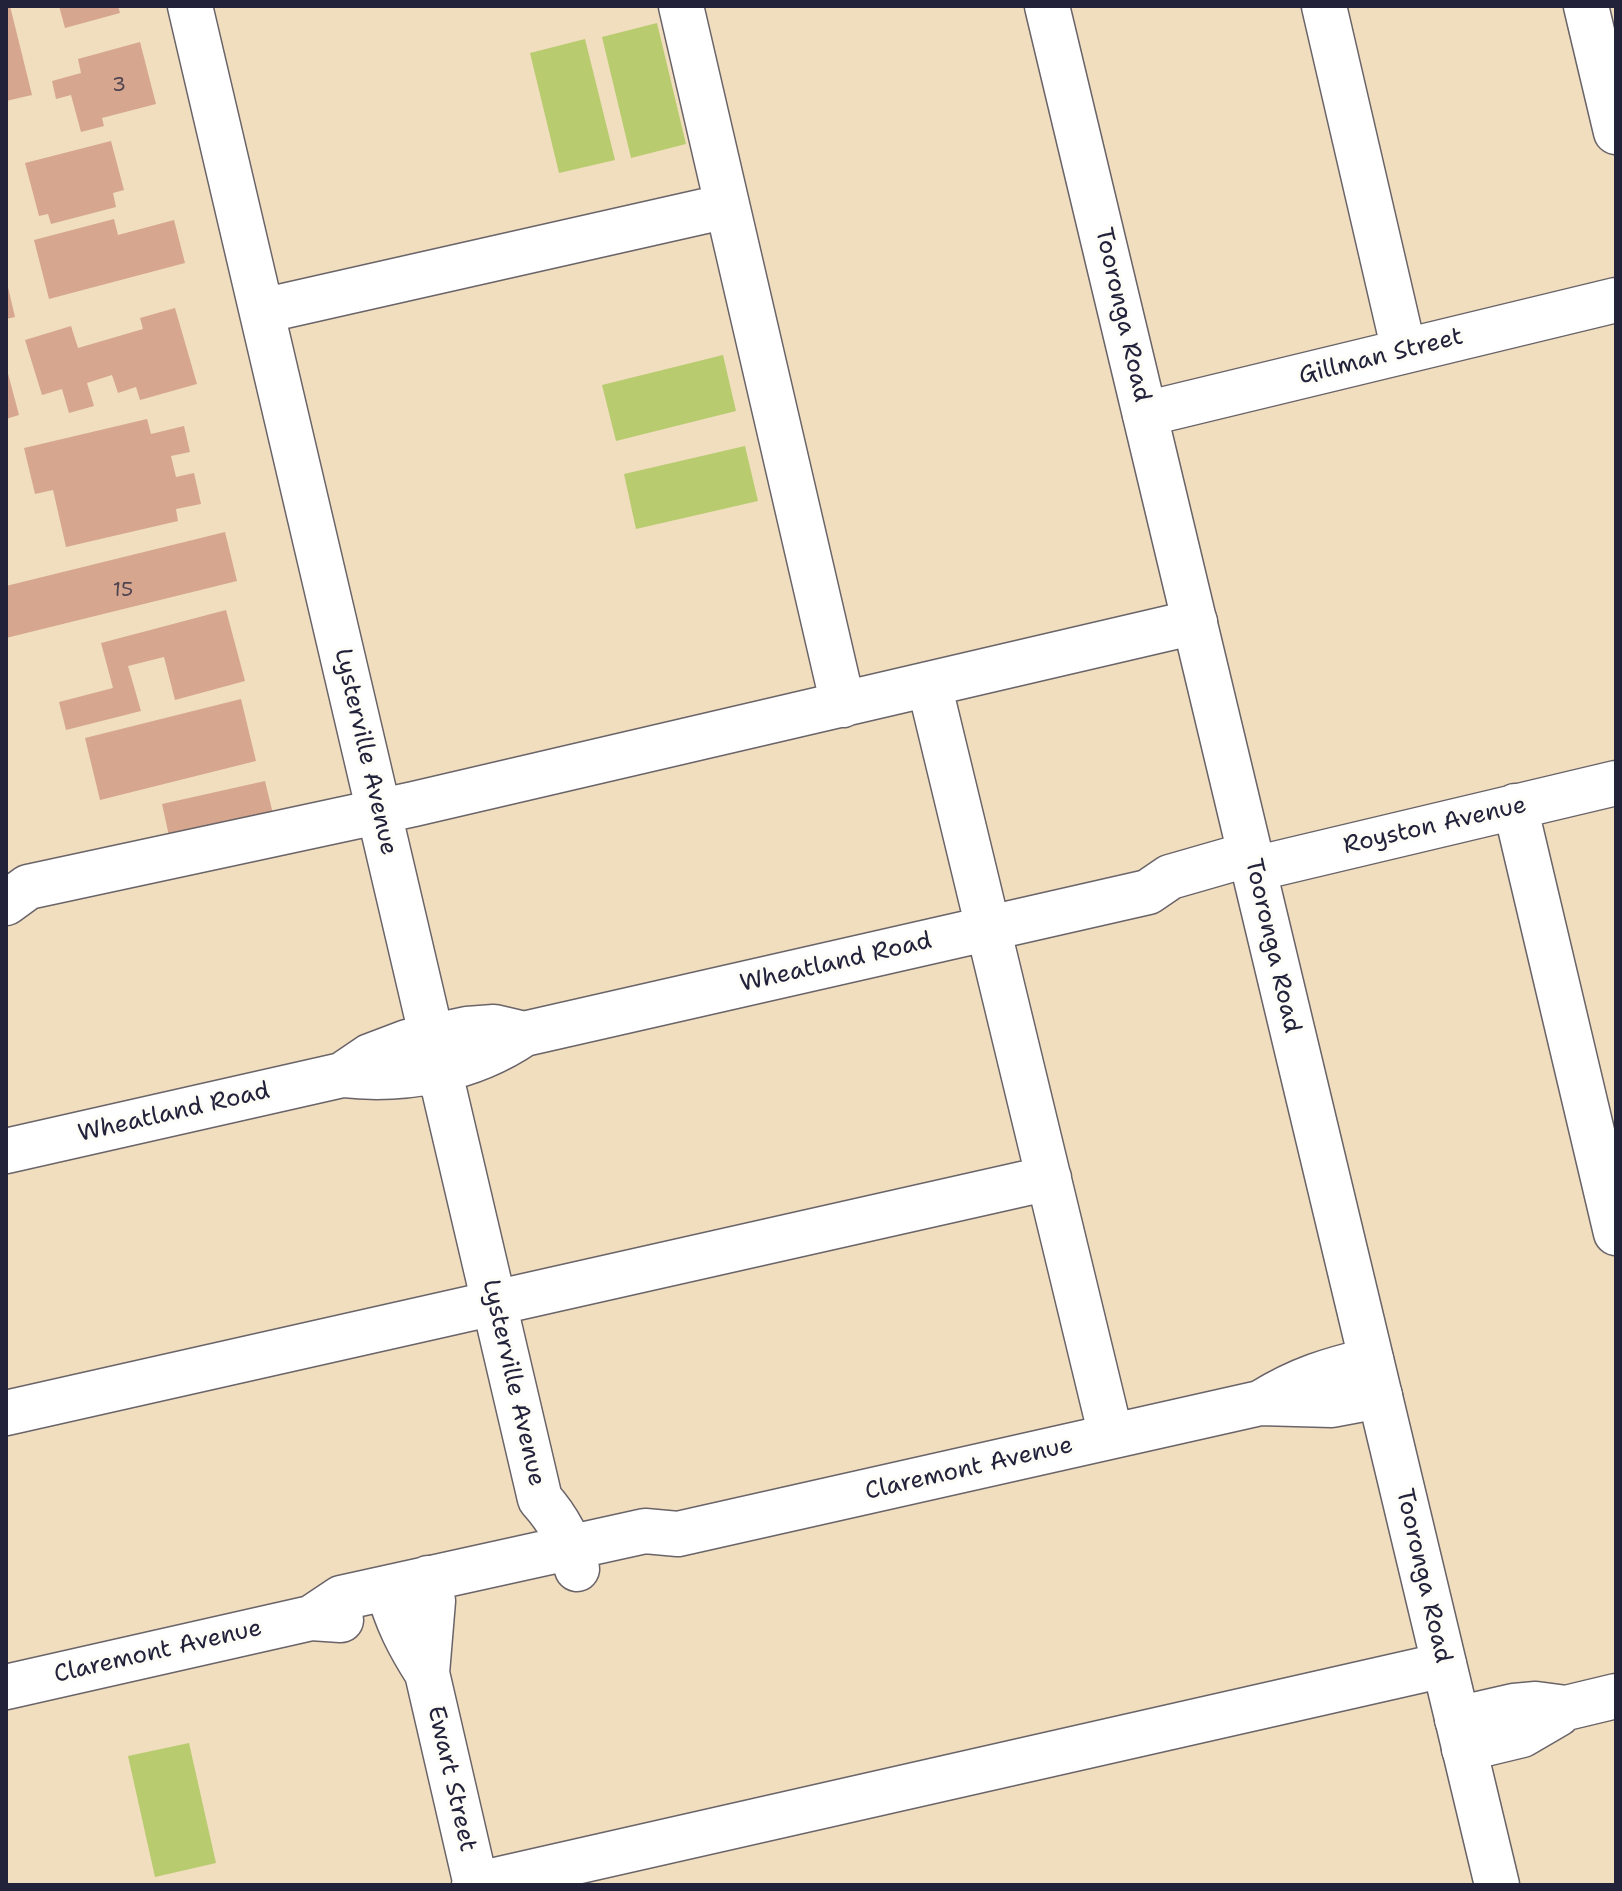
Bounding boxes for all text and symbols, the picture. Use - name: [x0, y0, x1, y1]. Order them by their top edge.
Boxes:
- house number: 3: [112, 74, 126, 98]
- street label: Tooronga Road: [1088, 225, 1156, 405]
- street label: Gillman Street: [1296, 323, 1466, 391]
- house number: 15: [113, 579, 133, 603]
- street label: Lysterville Avenue: [327, 646, 403, 858]
- street label: Royston Avenue: [1341, 791, 1529, 861]
- street label: Tooronga Road: [1238, 856, 1306, 1036]
- street label: Wheatland Road: [737, 927, 935, 999]
- street label: Wheatland Road: [75, 1077, 273, 1149]
- street label: Lysterville Avenue: [475, 1277, 551, 1489]
- street label: Claremont Avenue: [862, 1431, 1076, 1507]
- street label: Tooronga Road: [1389, 1486, 1457, 1666]
- street label: Claremont Avenue: [51, 1614, 265, 1690]
- street label: Ewart Street: [420, 1703, 482, 1855]

